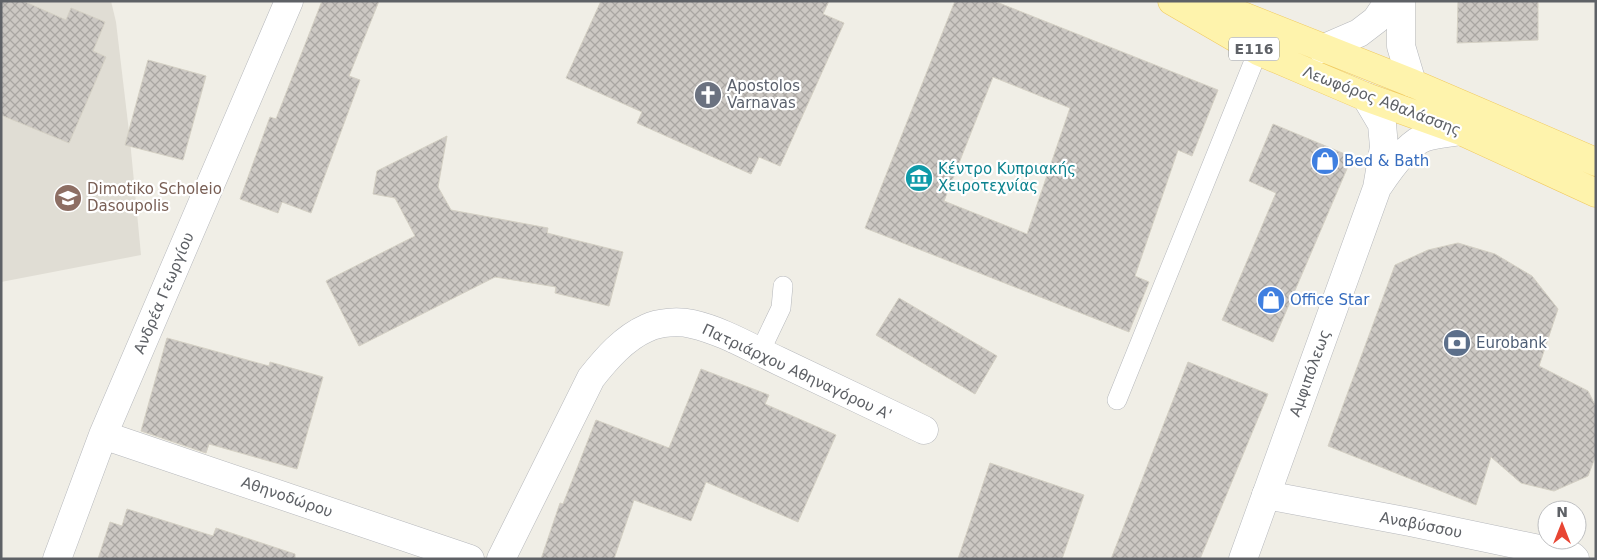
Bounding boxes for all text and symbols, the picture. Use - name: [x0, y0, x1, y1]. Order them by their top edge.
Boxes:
- road number: E116: [1229, 38, 1279, 61]
- street label: Λεωφόρος Αθαλάσσης: [1300, 63, 1464, 139]
- place label: Apostolos Varnavas: [727, 77, 800, 112]
- church icon: Apostolos Varnavas: [693, 80, 723, 110]
- shop icon: Bed & Bath: [1310, 146, 1340, 176]
- place label: Bed & Bath: [1344, 152, 1429, 170]
- place label: Κέντρο Κυπριακής Χειροτεχνίας: [938, 160, 1076, 195]
- museum icon: Κέντρο Κυπριακής Χειροτεχνίας: [904, 163, 934, 193]
- place label: Dimotiko Scholeio Dasoupolis: [87, 180, 222, 215]
- school or university icon: Dimotiko Scholeio Dasoupolis: [53, 183, 83, 213]
- street label: Ανδρέα Γεωργίου: [130, 229, 198, 357]
- shop icon: Office Star: [1256, 285, 1286, 315]
- place label: Office Star: [1290, 291, 1370, 309]
- street label: Πατριάρχου Αθηναγόρου Α': [699, 320, 895, 424]
- street label: Αμφιπόλεως: [1286, 327, 1334, 419]
- bank icon: Eurobank: [1442, 328, 1472, 358]
- place label: Eurobank: [1476, 334, 1547, 352]
- street label: Αθηνοδώρου: [239, 473, 335, 521]
- north arrow: [1537, 500, 1587, 550]
- text: N: [1556, 504, 1568, 520]
- street label: Αναβύσσου: [1378, 508, 1464, 542]

